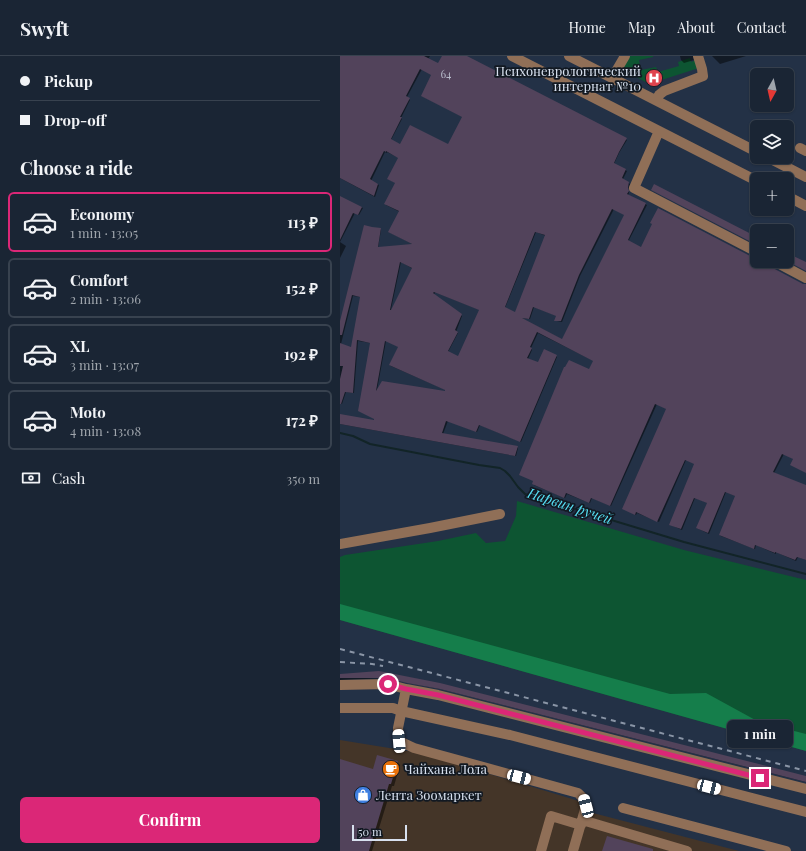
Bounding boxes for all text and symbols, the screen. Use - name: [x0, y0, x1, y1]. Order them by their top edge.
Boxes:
- text: Swyft: [20, 15, 69, 41]
- text: Home: [568, 18, 606, 37]
- text: Map: [628, 18, 655, 37]
- text: About: [677, 18, 715, 37]
- text: Contact: [737, 18, 786, 37]
- place label: Психоневрологический интернат №10: [495, 62, 641, 94]
- house number: 64: [440, 66, 452, 81]
- hospital icon: Психоневрологический интернат №10: [644, 68, 664, 88]
- north arrow: [750, 68, 794, 112]
- map controls: [750, 68, 794, 268]
- text: Pickup: [44, 71, 93, 91]
- text: Drop-off: [44, 110, 106, 130]
- button: layers: [750, 120, 794, 164]
- text: Choose a ride: [20, 156, 133, 180]
- button: +: [750, 172, 794, 216]
- icon: car: [22, 204, 58, 240]
- text: Economy: [70, 204, 134, 224]
- text: 113 ₽: [287, 212, 318, 232]
- text: 1 min · 13:05: [70, 224, 138, 241]
- button: −: [750, 224, 794, 268]
- icon: car: [22, 270, 58, 306]
- text: Comfort: [70, 270, 128, 290]
- text: 152 ₽: [286, 278, 318, 298]
- text: 2 min · 13:06: [70, 290, 141, 307]
- icon: car: [22, 336, 58, 372]
- text: XL: [70, 336, 90, 356]
- text: 192 ₽: [284, 344, 318, 364]
- text: 3 min · 13:07: [70, 356, 139, 373]
- icon: car: [22, 402, 58, 438]
- text: Moto: [70, 402, 106, 422]
- text: 172 ₽: [286, 410, 318, 430]
- text: 4 min · 13:08: [70, 422, 141, 439]
- icon: cash: [20, 467, 42, 489]
- text: Cash: [52, 468, 85, 488]
- text: 350 m: [286, 470, 320, 487]
- water label: Нарвин ручей: [524, 483, 616, 528]
- route start: [379, 675, 397, 693]
- callout: 1 min: [727, 720, 793, 748]
- text: 1 min: [744, 725, 776, 742]
- car: [392, 729, 406, 753]
- cafe icon: Чайхана Лола: [381, 759, 401, 779]
- place label: Чайхана Лола: [404, 760, 487, 777]
- car: [506, 768, 532, 786]
- route end: [751, 769, 769, 787]
- car: [696, 778, 722, 796]
- shop icon: Лента Зоомаркет: [353, 785, 373, 805]
- place label: Лента Зоомаркет: [375, 786, 482, 803]
- car: [577, 793, 595, 819]
- button: Confirm: [20, 797, 320, 843]
- scale bar: [352, 823, 407, 842]
- text: 50 m: [358, 824, 382, 839]

